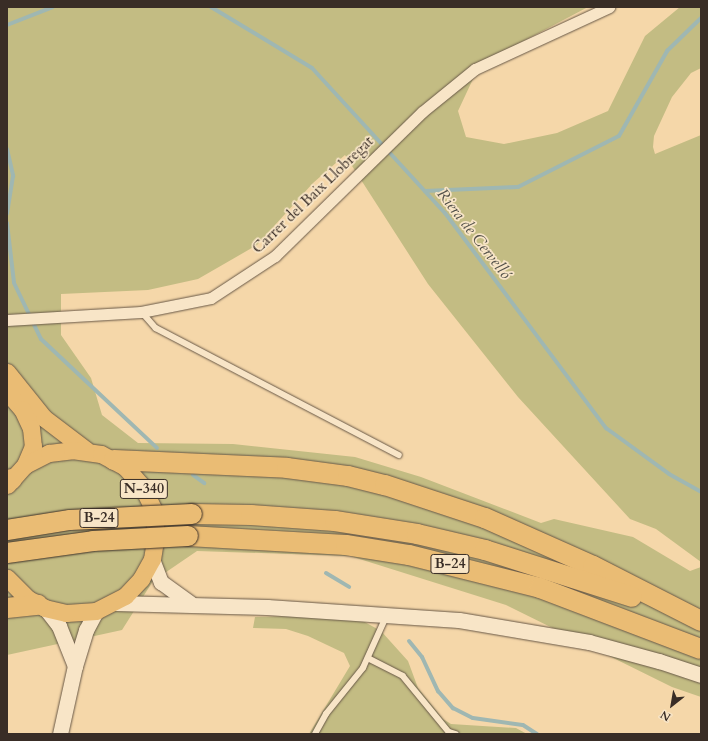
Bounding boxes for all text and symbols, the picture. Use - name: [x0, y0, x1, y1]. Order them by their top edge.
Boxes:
- street label: Carrer del Baix Llobregat: [249, 133, 377, 257]
- water label: Riera de Cervelló: [433, 185, 515, 283]
- road number: N-340: [119, 477, 169, 501]
- road number: B-24: [79, 506, 119, 530]
- road number: B-24: [430, 552, 470, 576]
- north arrow: [652, 685, 692, 725]
- text: N: [658, 707, 674, 725]

